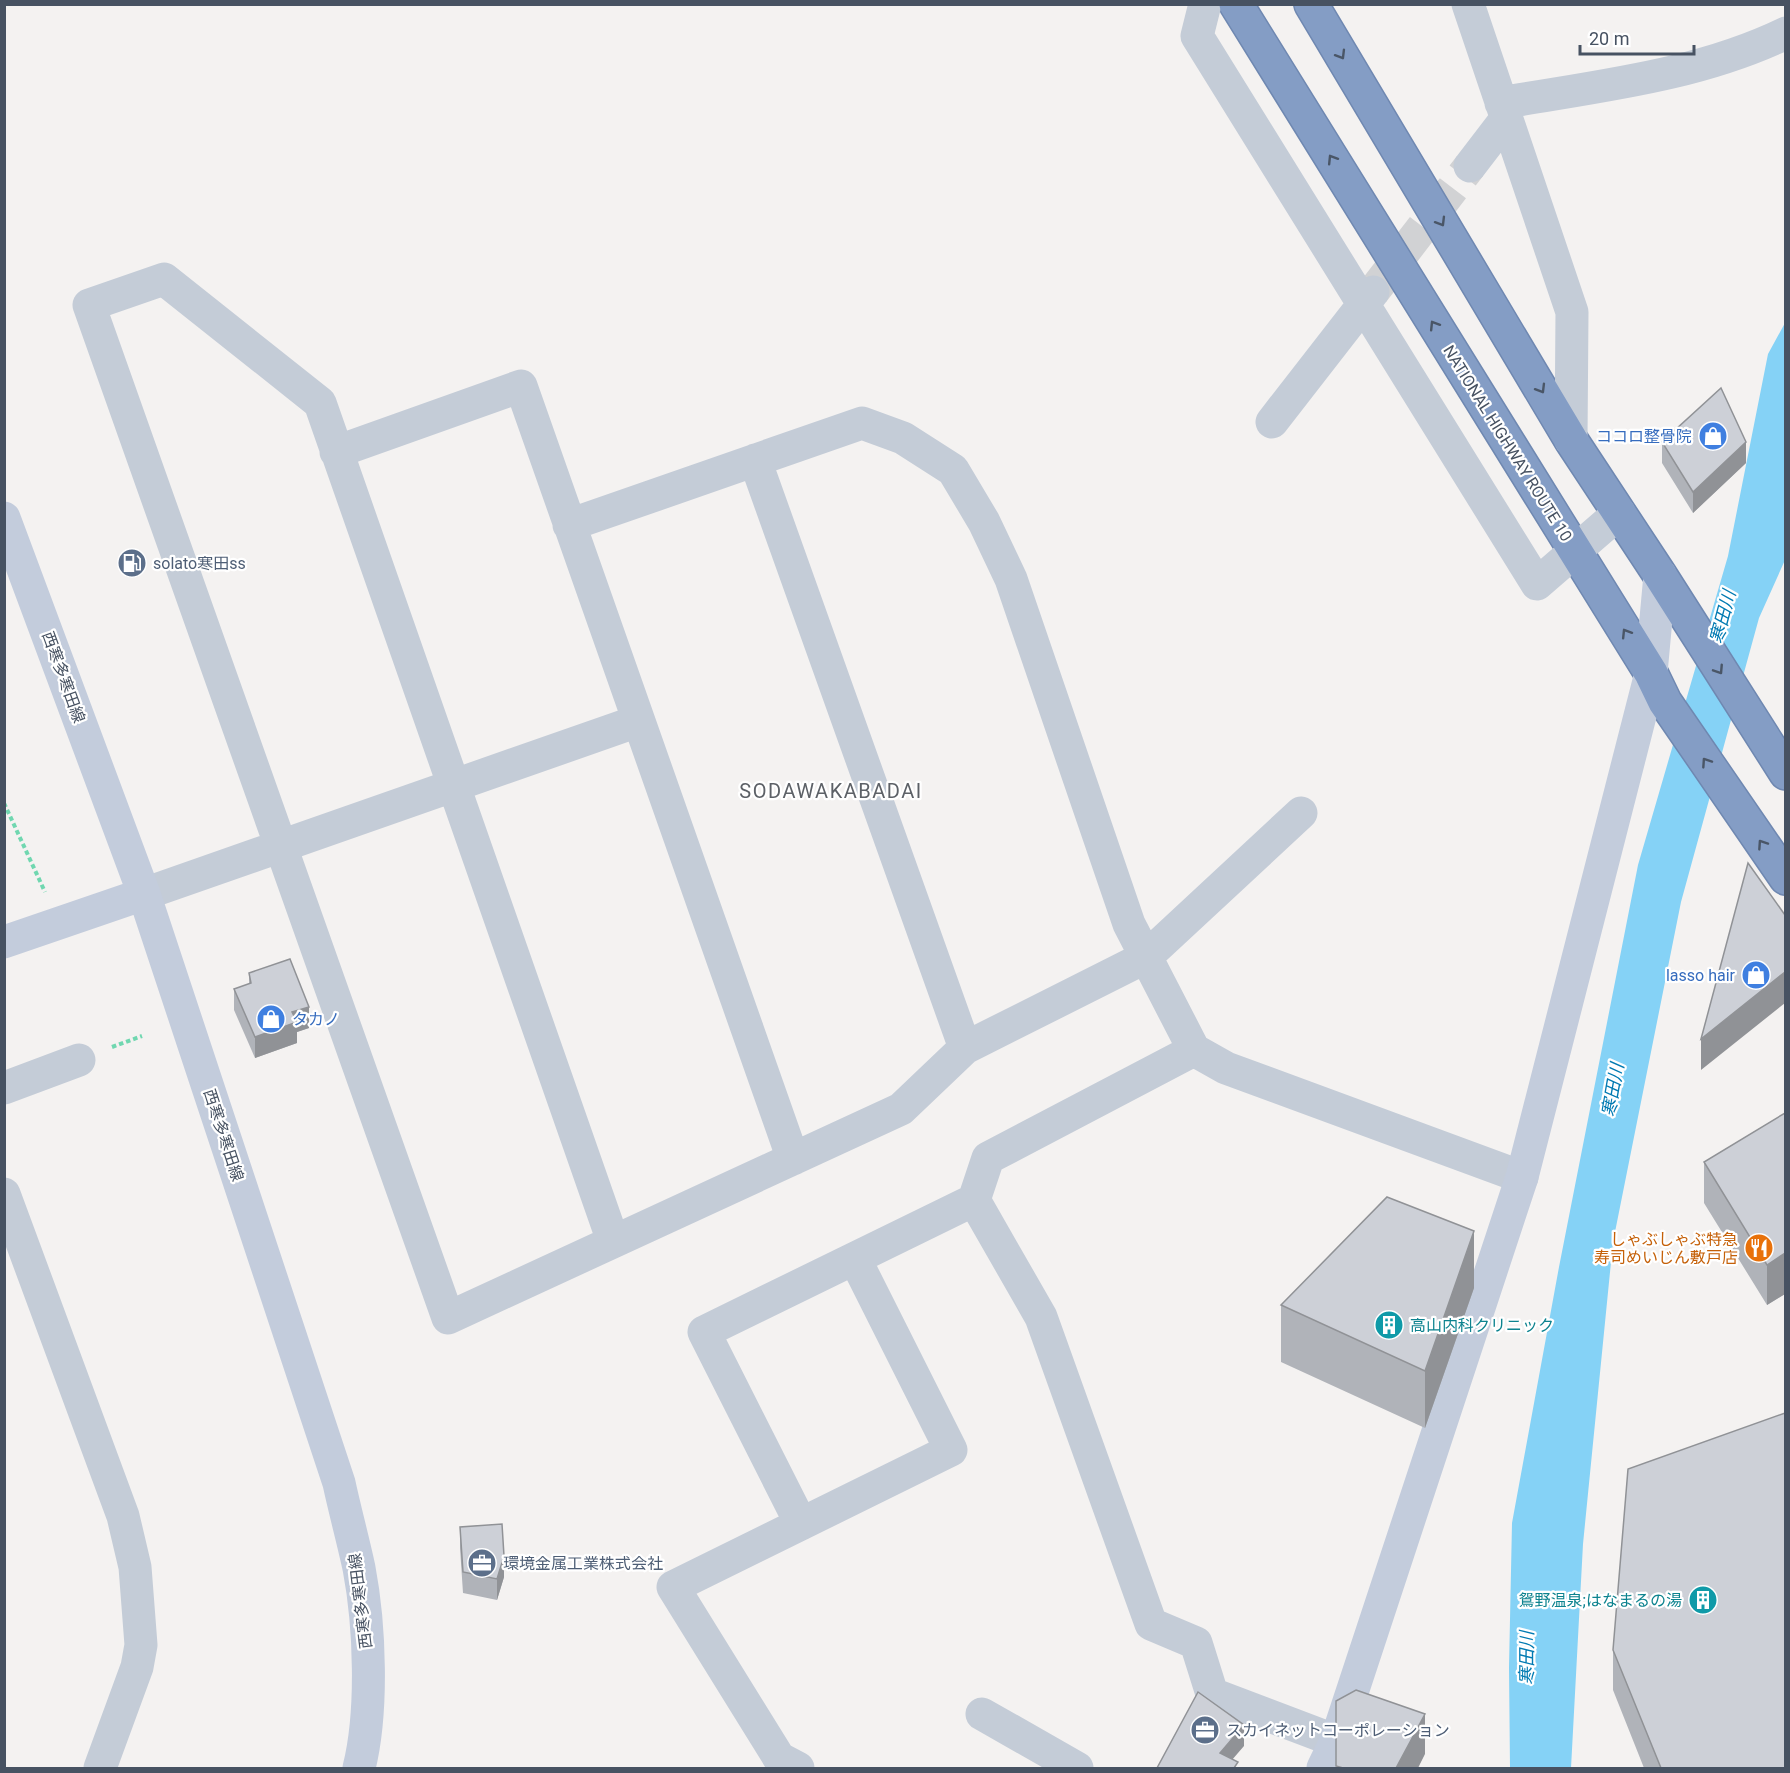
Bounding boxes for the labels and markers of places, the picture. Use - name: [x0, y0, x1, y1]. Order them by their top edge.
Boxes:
- shop icon: ココロ整骨院: [1697, 420, 1729, 452]
- place label: ココロ整骨院: [1596, 427, 1692, 446]
- fuel station icon: solato寒田ss: [116, 547, 148, 579]
- place label: solato寒田ss: [153, 554, 246, 573]
- shop icon: lasso hair: [1740, 959, 1772, 991]
- place label: lasso hair: [1666, 966, 1736, 985]
- shop icon: タカノ: [255, 1003, 287, 1035]
- place label: タカノ: [292, 1010, 340, 1029]
- place label: しゃぶしゃぶ特急 寿司めいじん敷戸店: [1594, 1230, 1738, 1267]
- restaurant icon: しゃぶしゃぶ特急 寿司めいじん敷戸店: [1743, 1232, 1775, 1264]
- building icon: 高山内科クリニック: [1373, 1309, 1405, 1341]
- place label: 高山内科クリニック: [1410, 1316, 1554, 1335]
- office icon: 環境金属工業株式会社: [466, 1547, 498, 1579]
- place label: 環境金属工業株式会社: [503, 1554, 663, 1573]
- building icon: 鴛野温泉;はなまるの湯: [1687, 1584, 1719, 1616]
- place label: 鴛野温泉;はなまるの湯: [1519, 1591, 1682, 1610]
- office icon: スカイネットコーポレーション: [1189, 1714, 1221, 1746]
- place label: スカイネットコーポレーション: [1226, 1721, 1450, 1740]

